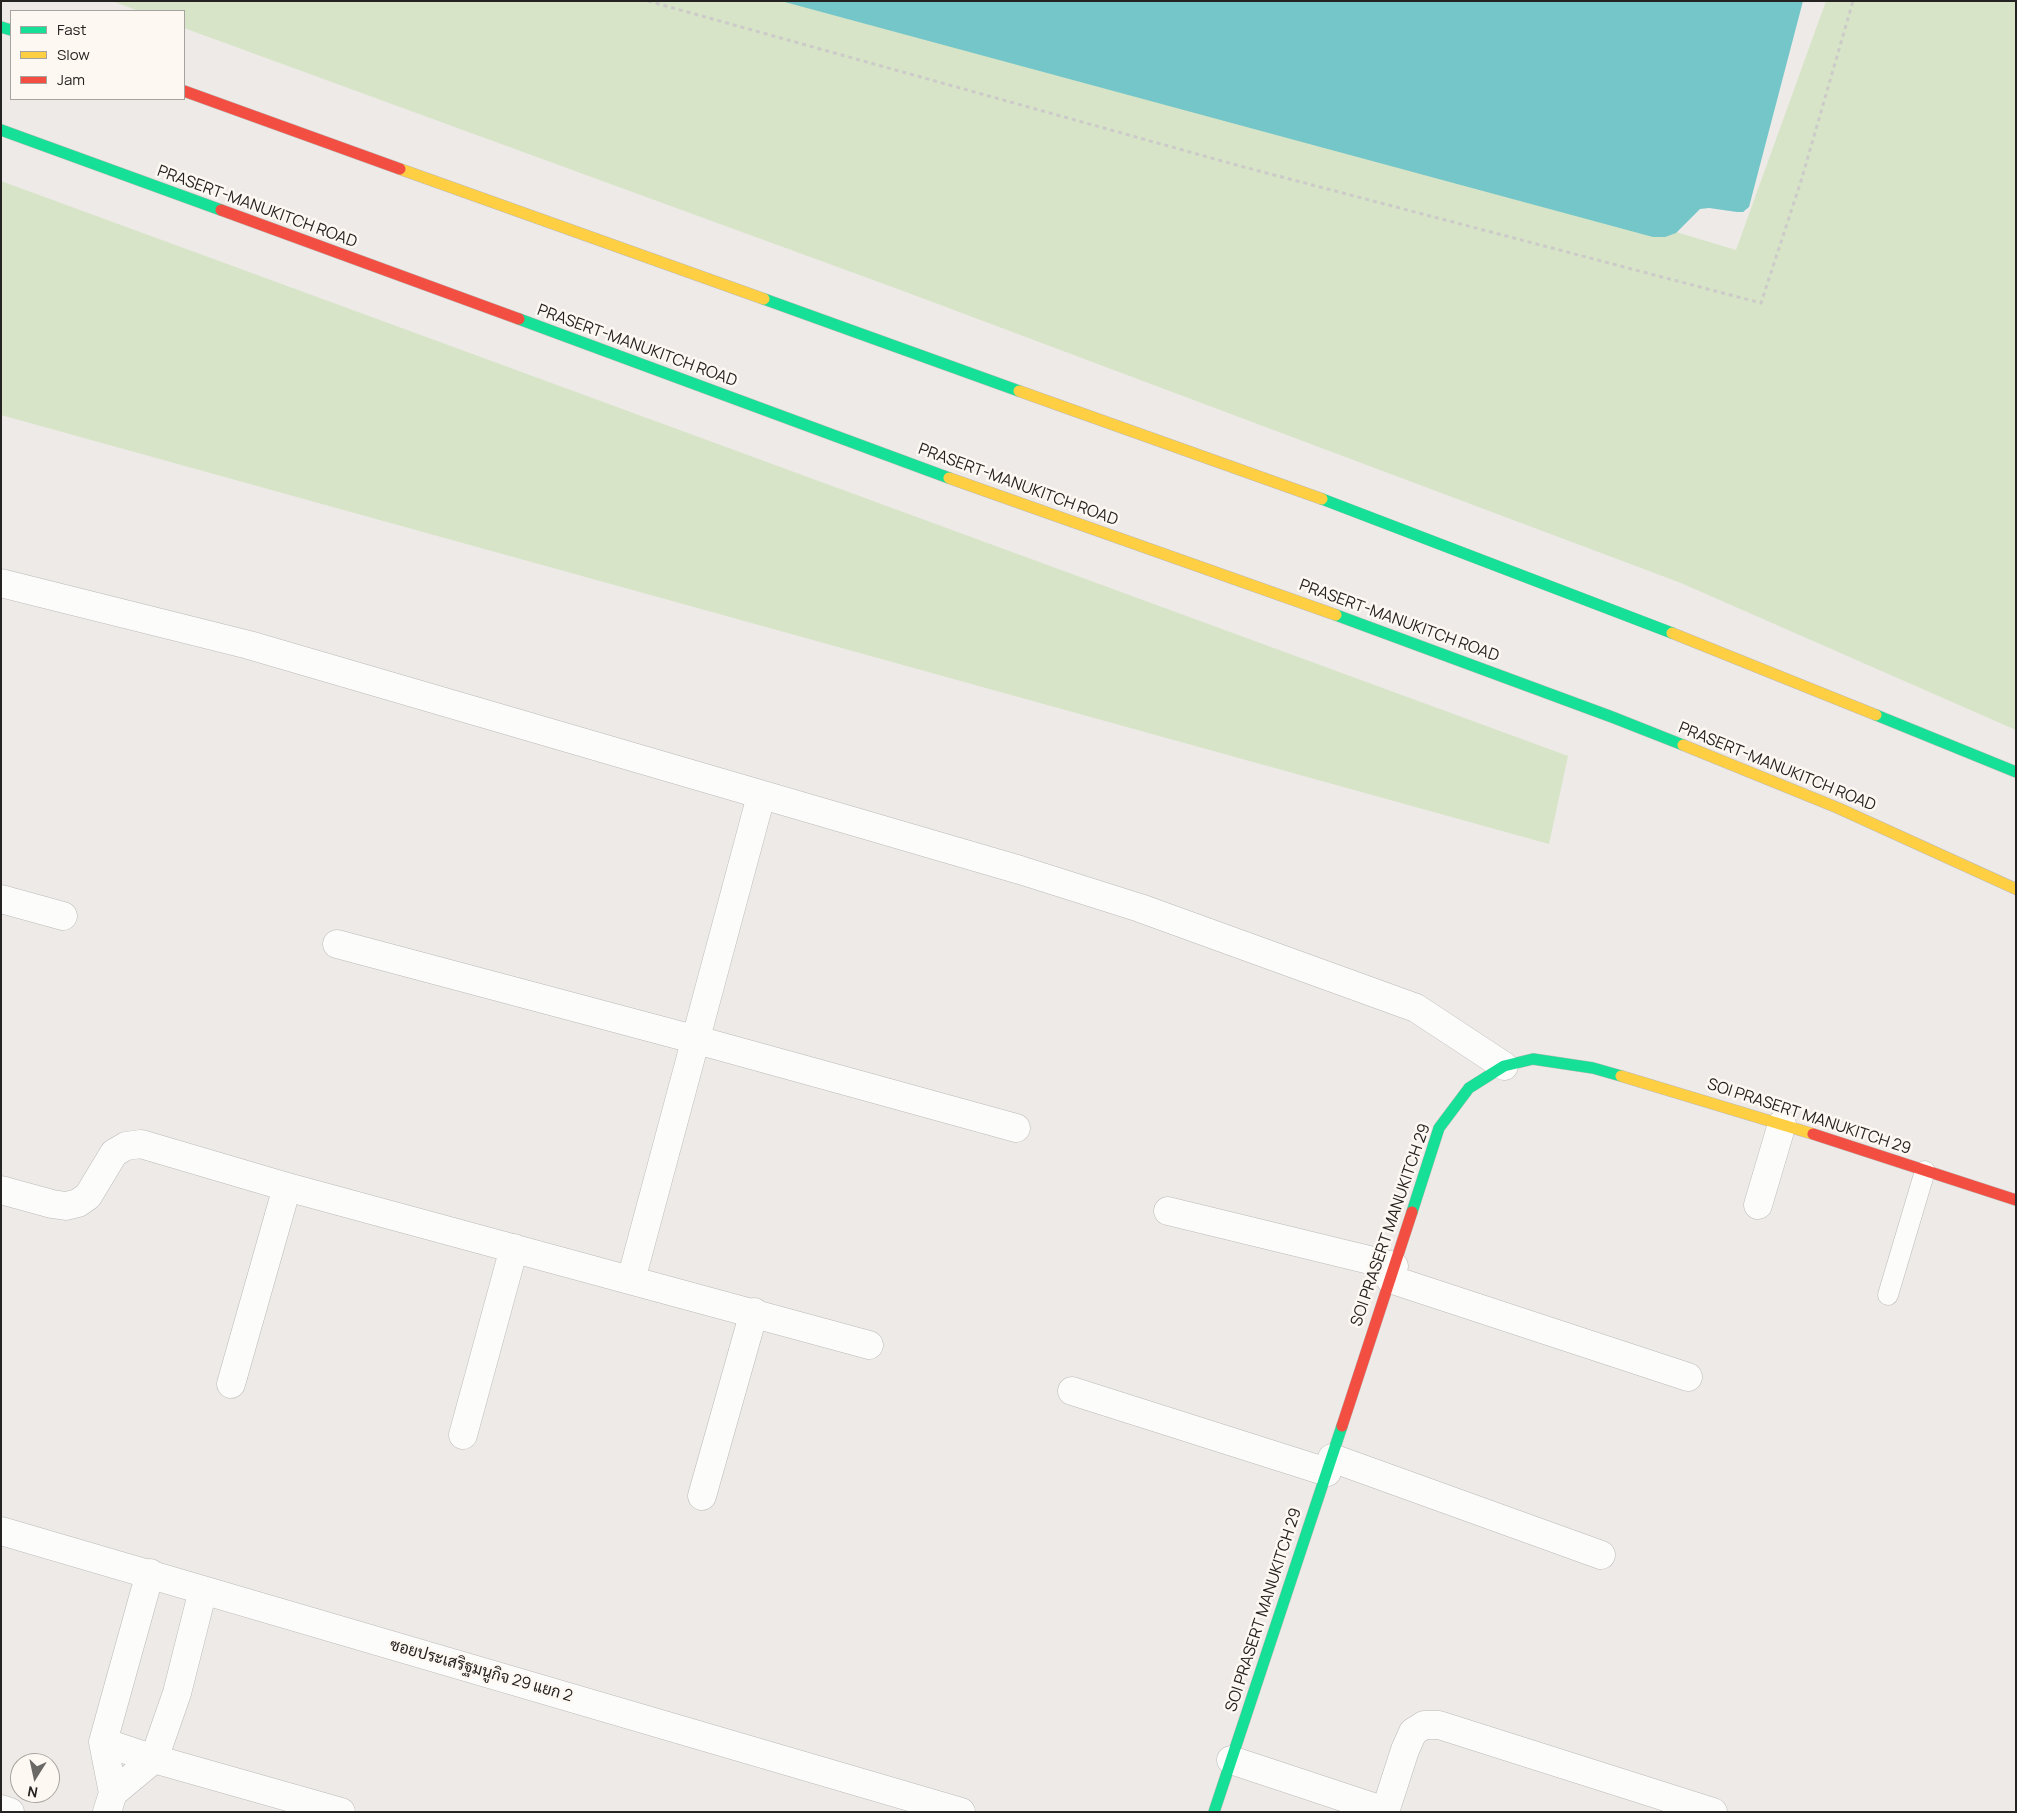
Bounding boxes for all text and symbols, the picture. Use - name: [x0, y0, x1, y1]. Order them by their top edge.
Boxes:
- legend: [10, 10, 185, 100]
- text: Fast: [57, 19, 86, 40]
- text: Slow: [57, 44, 90, 65]
- text: Jam: [57, 69, 85, 90]
- street label: PRASERT-MANUKITCH ROAD: [154, 162, 360, 252]
- street label: PRASERT-MANUKITCH ROAD: [534, 301, 740, 391]
- street label: PRASERT-MANUKITCH ROAD: [915, 440, 1121, 530]
- street label: PRASERT-MANUKITCH ROAD: [1296, 576, 1502, 666]
- street label: PRASERT-MANUKITCH ROAD: [1675, 719, 1879, 815]
- street label: SOI PRASERT MANUKITCH 29: [1705, 1075, 1913, 1159]
- street label: SOI PRASERT MANUKITCH 29: [1347, 1121, 1435, 1329]
- street label: SOI PRASERT MANUKITCH 29: [1222, 1506, 1306, 1714]
- street label: ซอยประเสริฐมนูกิจ 29 แยก 2: [387, 1636, 575, 1706]
- north arrow: [10, 1753, 60, 1803]
- text: N: [26, 1782, 39, 1803]

